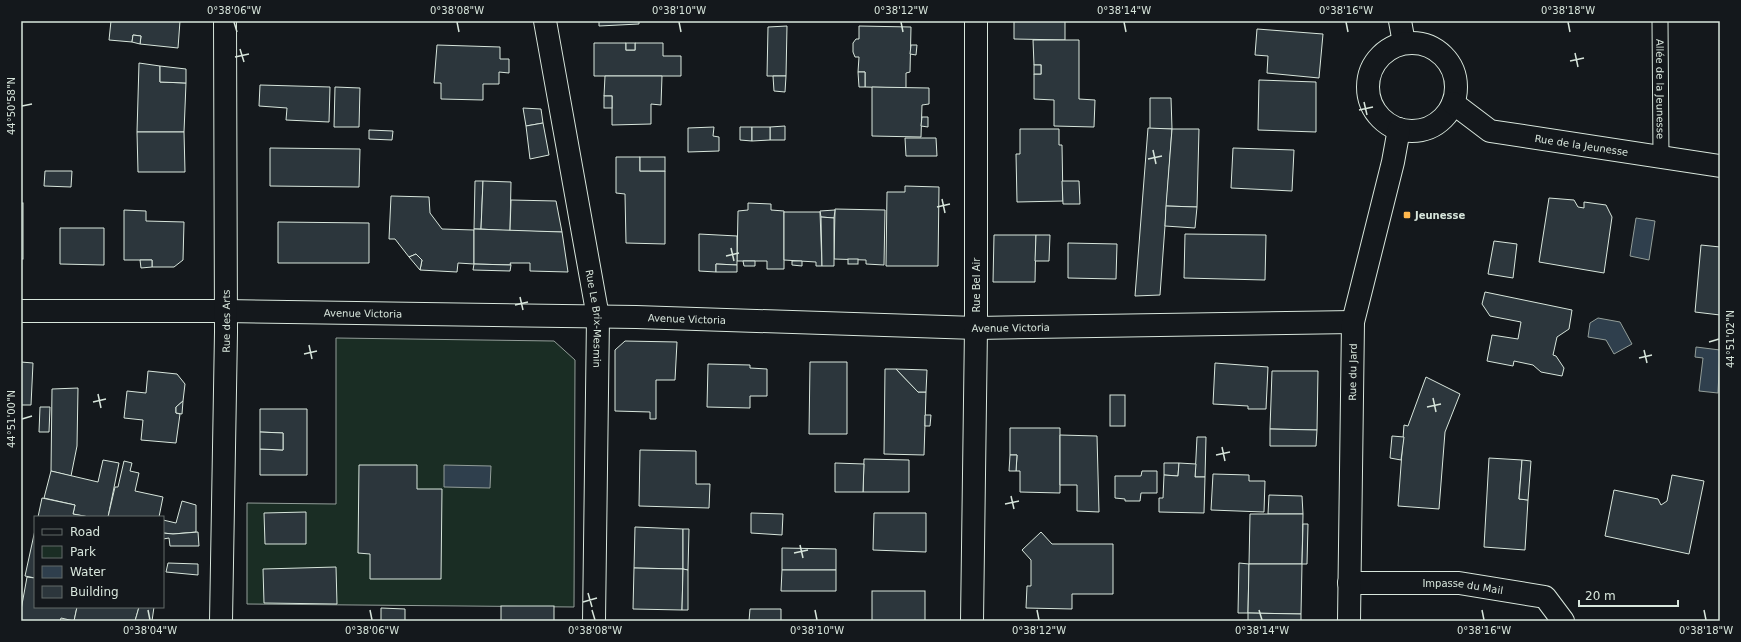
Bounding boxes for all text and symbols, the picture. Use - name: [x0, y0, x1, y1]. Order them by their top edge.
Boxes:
- text: 0°38'06"W: [207, 5, 261, 16]
- text: 0°38'08"W: [430, 5, 484, 16]
- text: 0°38'10"W: [652, 5, 706, 16]
- text: 0°38'12"W: [874, 5, 928, 16]
- text: 0°38'14"W: [1097, 5, 1151, 16]
- text: 0°38'16"W: [1319, 5, 1373, 16]
- text: 0°38'18"W: [1541, 5, 1595, 16]
- street label: Allée de la Jeunesse: [1655, 39, 1666, 139]
- text: 44°50'58"N: [6, 77, 17, 135]
- street label: Rue de la Jeunesse: [1534, 132, 1629, 157]
- marker: Jeunesse: [1402, 210, 1412, 220]
- place label: Jeunesse: [1414, 210, 1465, 221]
- street label: Rue Bel Air: [971, 257, 982, 312]
- street label: Rue Le Brix-Mesmin: [584, 269, 604, 368]
- street label: Rue des Arts: [220, 289, 232, 353]
- street label: Avenue Victoria: [324, 307, 402, 319]
- text: 44°51'02"N: [1725, 310, 1736, 368]
- street label: Avenue Victoria: [648, 312, 726, 325]
- street label: Avenue Victoria: [971, 321, 1050, 334]
- street label: Rue du Jard: [1346, 343, 1358, 401]
- text: 44°51'00"N: [6, 390, 17, 448]
- legend: [34, 516, 164, 608]
- text: Road: [70, 525, 100, 539]
- text: Park: [70, 545, 96, 559]
- text: Water: [70, 565, 106, 579]
- street label: Impasse du Mail: [1422, 577, 1504, 596]
- scale bar: [1579, 582, 1678, 608]
- text: Building: [70, 585, 119, 599]
- text: 20 m: [1585, 589, 1616, 603]
- text: 0°38'04"W: [123, 625, 177, 636]
- text: 0°38'06"W: [345, 625, 399, 636]
- text: 0°38'08"W: [568, 625, 622, 636]
- text: 0°38'10"W: [790, 625, 844, 636]
- text: 0°38'12"W: [1012, 625, 1066, 636]
- text: 0°38'14"W: [1235, 625, 1289, 636]
- text: 0°38'16"W: [1457, 625, 1511, 636]
- text: 0°38'18"W: [1679, 625, 1733, 636]

